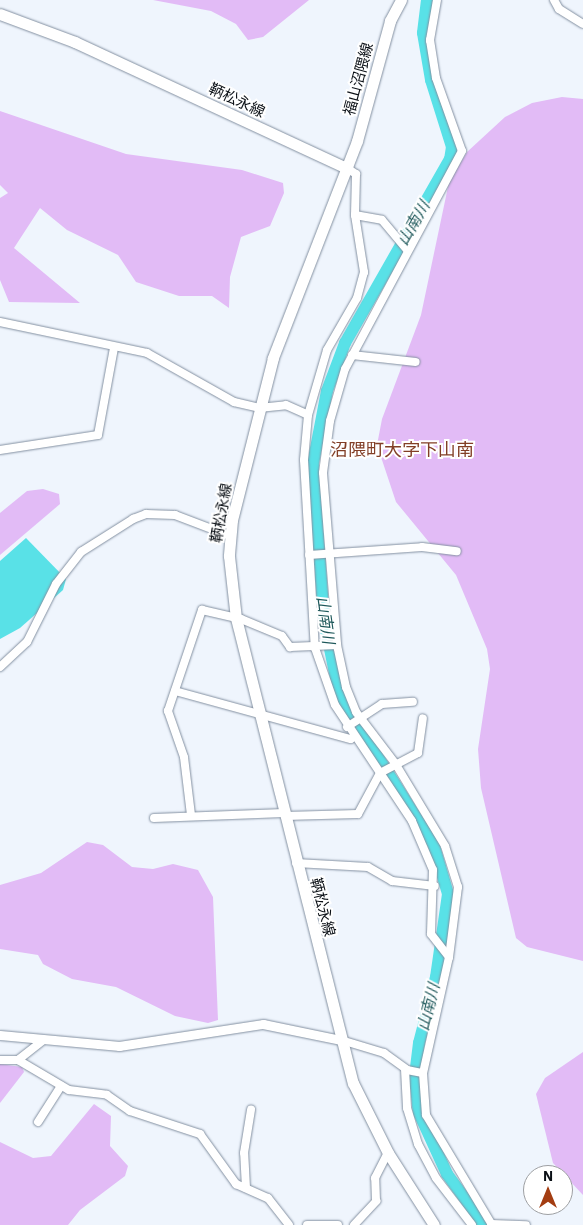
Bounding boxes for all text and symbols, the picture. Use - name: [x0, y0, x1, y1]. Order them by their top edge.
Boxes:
- street label: 福山沼隈線: [340, 40, 376, 118]
- street label: 鞆松永線: [206, 79, 268, 121]
- water label: 山南川: [393, 197, 433, 249]
- district label: 沼隈町大字下山南: [330, 439, 474, 461]
- street label: 鞆松永線: [207, 482, 235, 544]
- water label: 山南川: [313, 595, 339, 645]
- street label: 鞆松永線: [307, 876, 339, 938]
- water label: 山南川: [413, 981, 443, 1033]
- north arrow: [523, 1165, 573, 1215]
- text: N: [543, 1167, 553, 1185]

